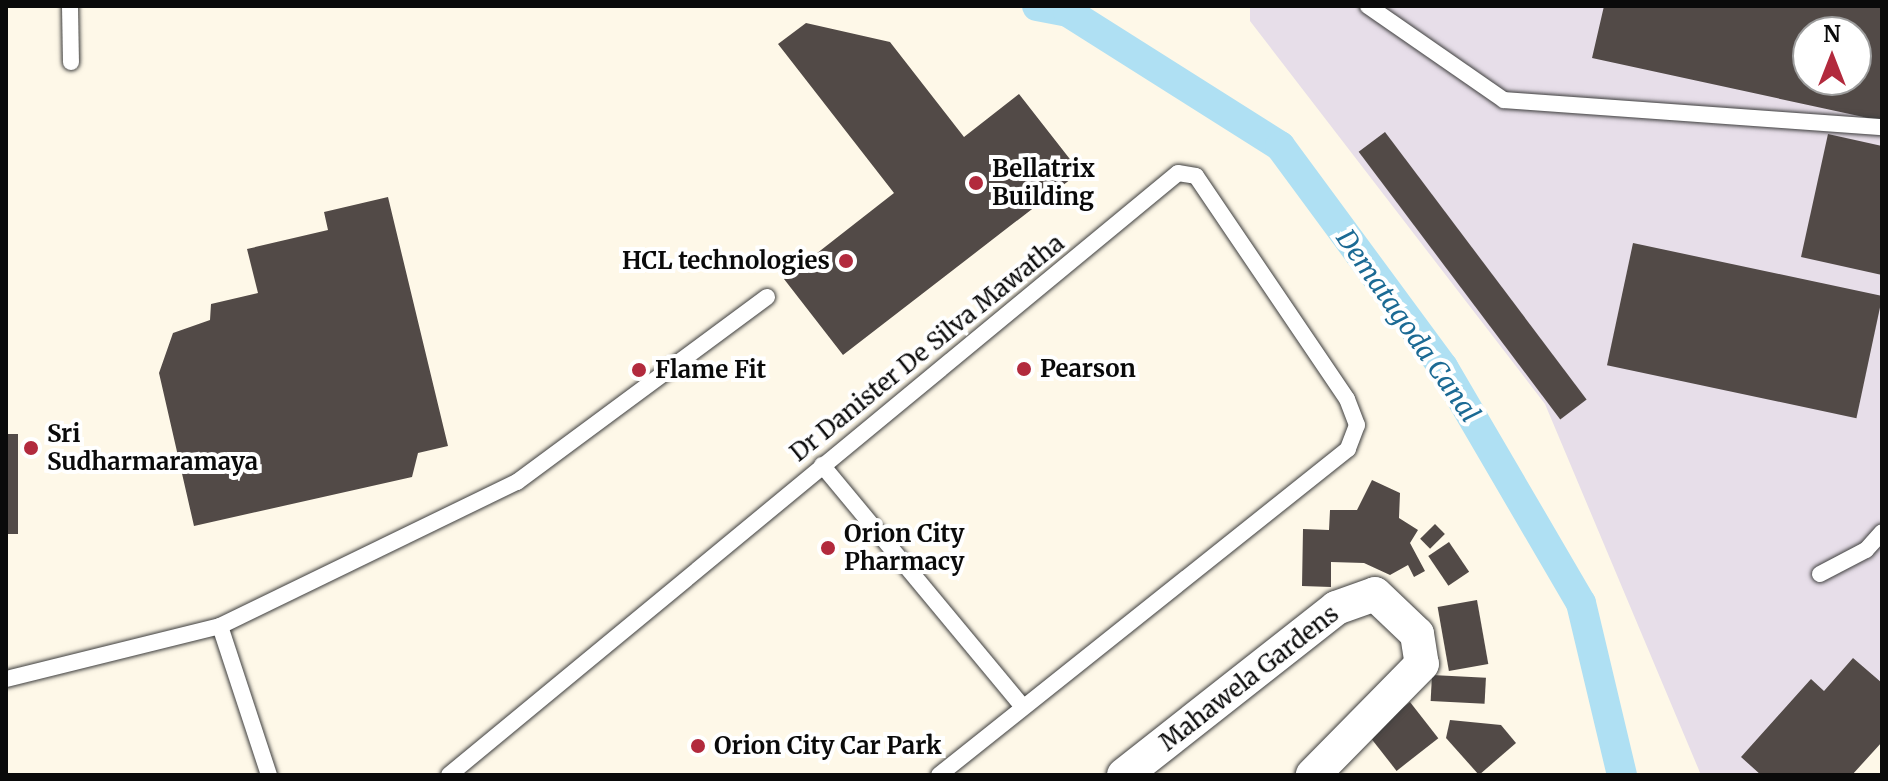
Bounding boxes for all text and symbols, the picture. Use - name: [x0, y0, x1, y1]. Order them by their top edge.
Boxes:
- north arrow: [1792, 16, 1872, 96]
- text: N: [1823, 20, 1841, 48]
- place label: Bellatrix Building: [992, 155, 1095, 211]
- marker: Bellatrix Building: [967, 174, 985, 192]
- water label: Dematagoda Canal: [1330, 224, 1486, 428]
- street label: Dr Danister De Silva Mawatha: [784, 229, 1070, 467]
- place label: HCL technologies: [622, 247, 830, 275]
- marker: HCL technologies: [837, 252, 855, 270]
- place label: Pearson: [1040, 355, 1136, 383]
- place label: Flame Fit: [655, 356, 766, 384]
- marker: Pearson: [1015, 360, 1033, 378]
- marker: Flame Fit: [630, 361, 648, 379]
- place label: Sri Sudharmaramaya: [47, 420, 258, 476]
- marker: Sri Sudharmaramaya: [22, 439, 40, 457]
- place label: Orion City Pharmacy: [844, 520, 965, 576]
- marker: Orion City Pharmacy: [819, 539, 837, 557]
- street label: Mahawela Gardens: [1154, 599, 1344, 757]
- place label: Orion City Car Park: [714, 732, 941, 760]
- marker: Orion City Car Park: [689, 737, 707, 755]

